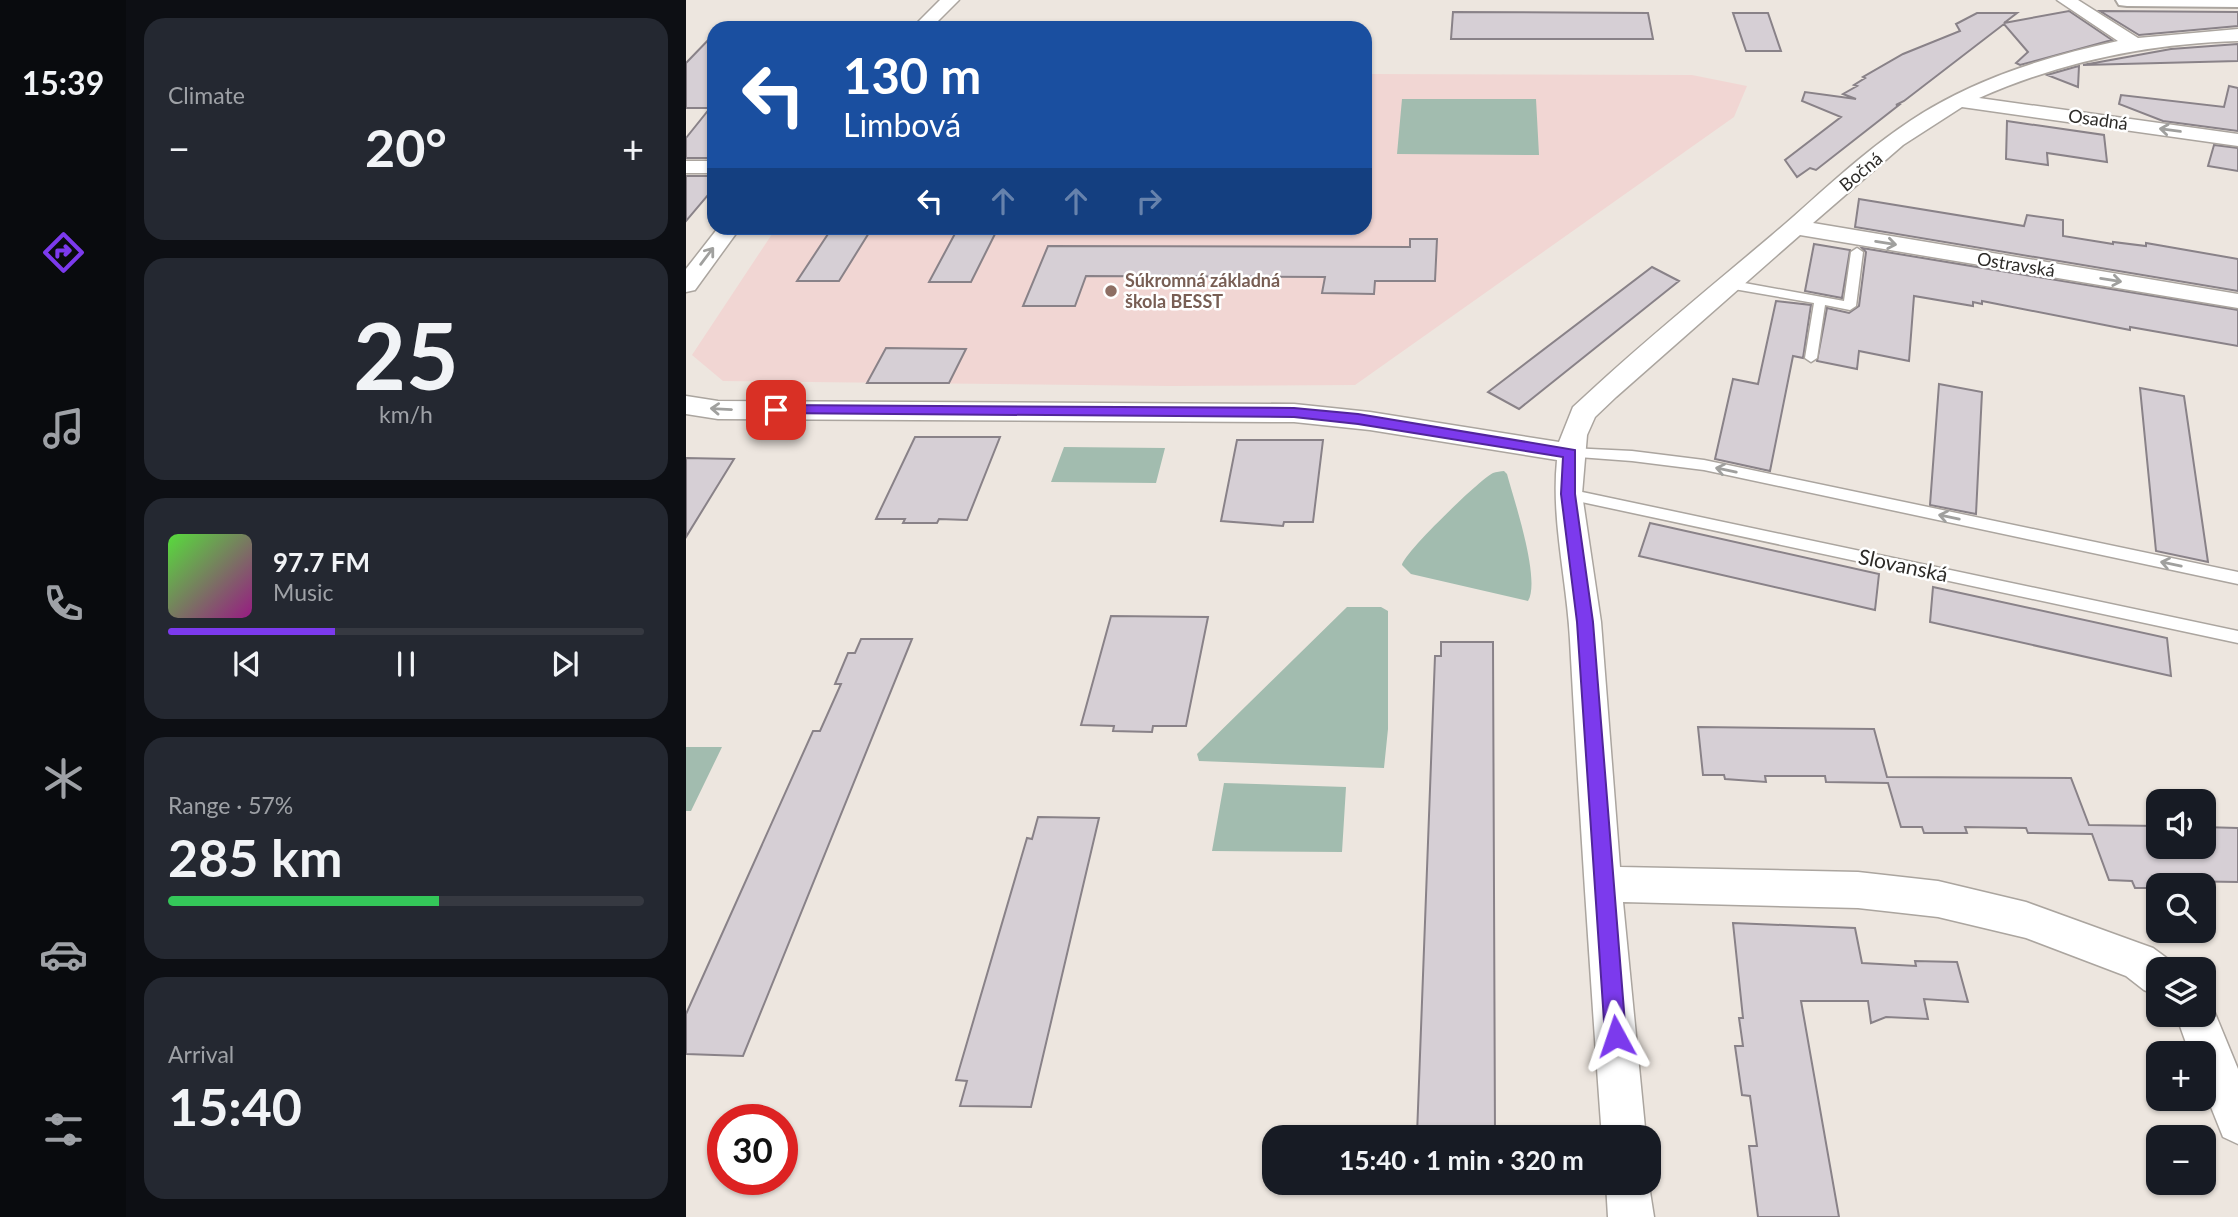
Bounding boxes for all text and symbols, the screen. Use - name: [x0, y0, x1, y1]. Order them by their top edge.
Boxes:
- text: 130 m: [843, 46, 981, 104]
- icon: left: [728, 49, 819, 140]
- text: 15:39: [22, 63, 104, 102]
- text: Climate: [168, 81, 245, 109]
- street label: Osadná: [2067, 104, 2129, 134]
- text: Limbová: [843, 105, 961, 144]
- text: 20°: [365, 116, 447, 178]
- one-way arrow: [2160, 123, 2182, 136]
- text: −: [168, 125, 190, 171]
- text: +: [622, 125, 644, 171]
- street label: Bočná: [1834, 147, 1886, 196]
- icon: left: [911, 182, 949, 220]
- icon: ahead: [984, 182, 1022, 220]
- icon: ahead: [1057, 182, 1095, 220]
- icon: right: [1130, 182, 1168, 220]
- icon: directions: [39, 228, 88, 277]
- one-way arrow: [1875, 237, 1897, 250]
- one-way arrow: [700, 247, 715, 266]
- street label: Ostravská: [1976, 247, 2057, 281]
- place label: Súkromná základná škola BESST: [1125, 269, 1280, 312]
- one-way arrow: [2099, 274, 2122, 287]
- marker: Súkromná základná škola BESST: [1103, 283, 1119, 299]
- text: 25: [353, 300, 459, 409]
- pin: [746, 380, 806, 440]
- icon: arrive: [757, 391, 795, 429]
- text: km/h: [379, 400, 433, 428]
- one-way arrow: [710, 403, 733, 416]
- icon: music: [39, 404, 88, 453]
- one-way arrow: [1715, 463, 1738, 477]
- one-way arrow: [1938, 510, 1961, 524]
- street label: Slovanská: [1856, 543, 1950, 586]
- text: 97.7 FM: [273, 546, 370, 578]
- one-way arrow: [2160, 557, 2183, 571]
- text: Music: [273, 578, 333, 606]
- icon: phone: [39, 579, 88, 628]
- icon: previous: [228, 645, 266, 683]
- icon: pause: [387, 645, 425, 683]
- icon: next: [546, 645, 584, 683]
- icon: climate: [39, 754, 88, 803]
- map controls: [2146, 789, 2216, 1195]
- button: sound: [2146, 789, 2216, 859]
- text: Range · 57%: [168, 791, 293, 819]
- text: 285 km: [168, 826, 342, 888]
- button: search: [2146, 873, 2216, 943]
- icon: car: [39, 930, 88, 979]
- button: layers: [2146, 957, 2216, 1027]
- position arrow: [1579, 999, 1653, 1073]
- text: Arrival: [168, 1040, 234, 1068]
- button: +: [2146, 1041, 2216, 1111]
- text: 15:40: [168, 1075, 302, 1137]
- speed limit sign: 30: [707, 1104, 798, 1195]
- icon: filters: [39, 1105, 88, 1154]
- button: −: [2146, 1125, 2216, 1195]
- text: 15:40 · 1 min · 320 m: [1339, 1144, 1584, 1176]

